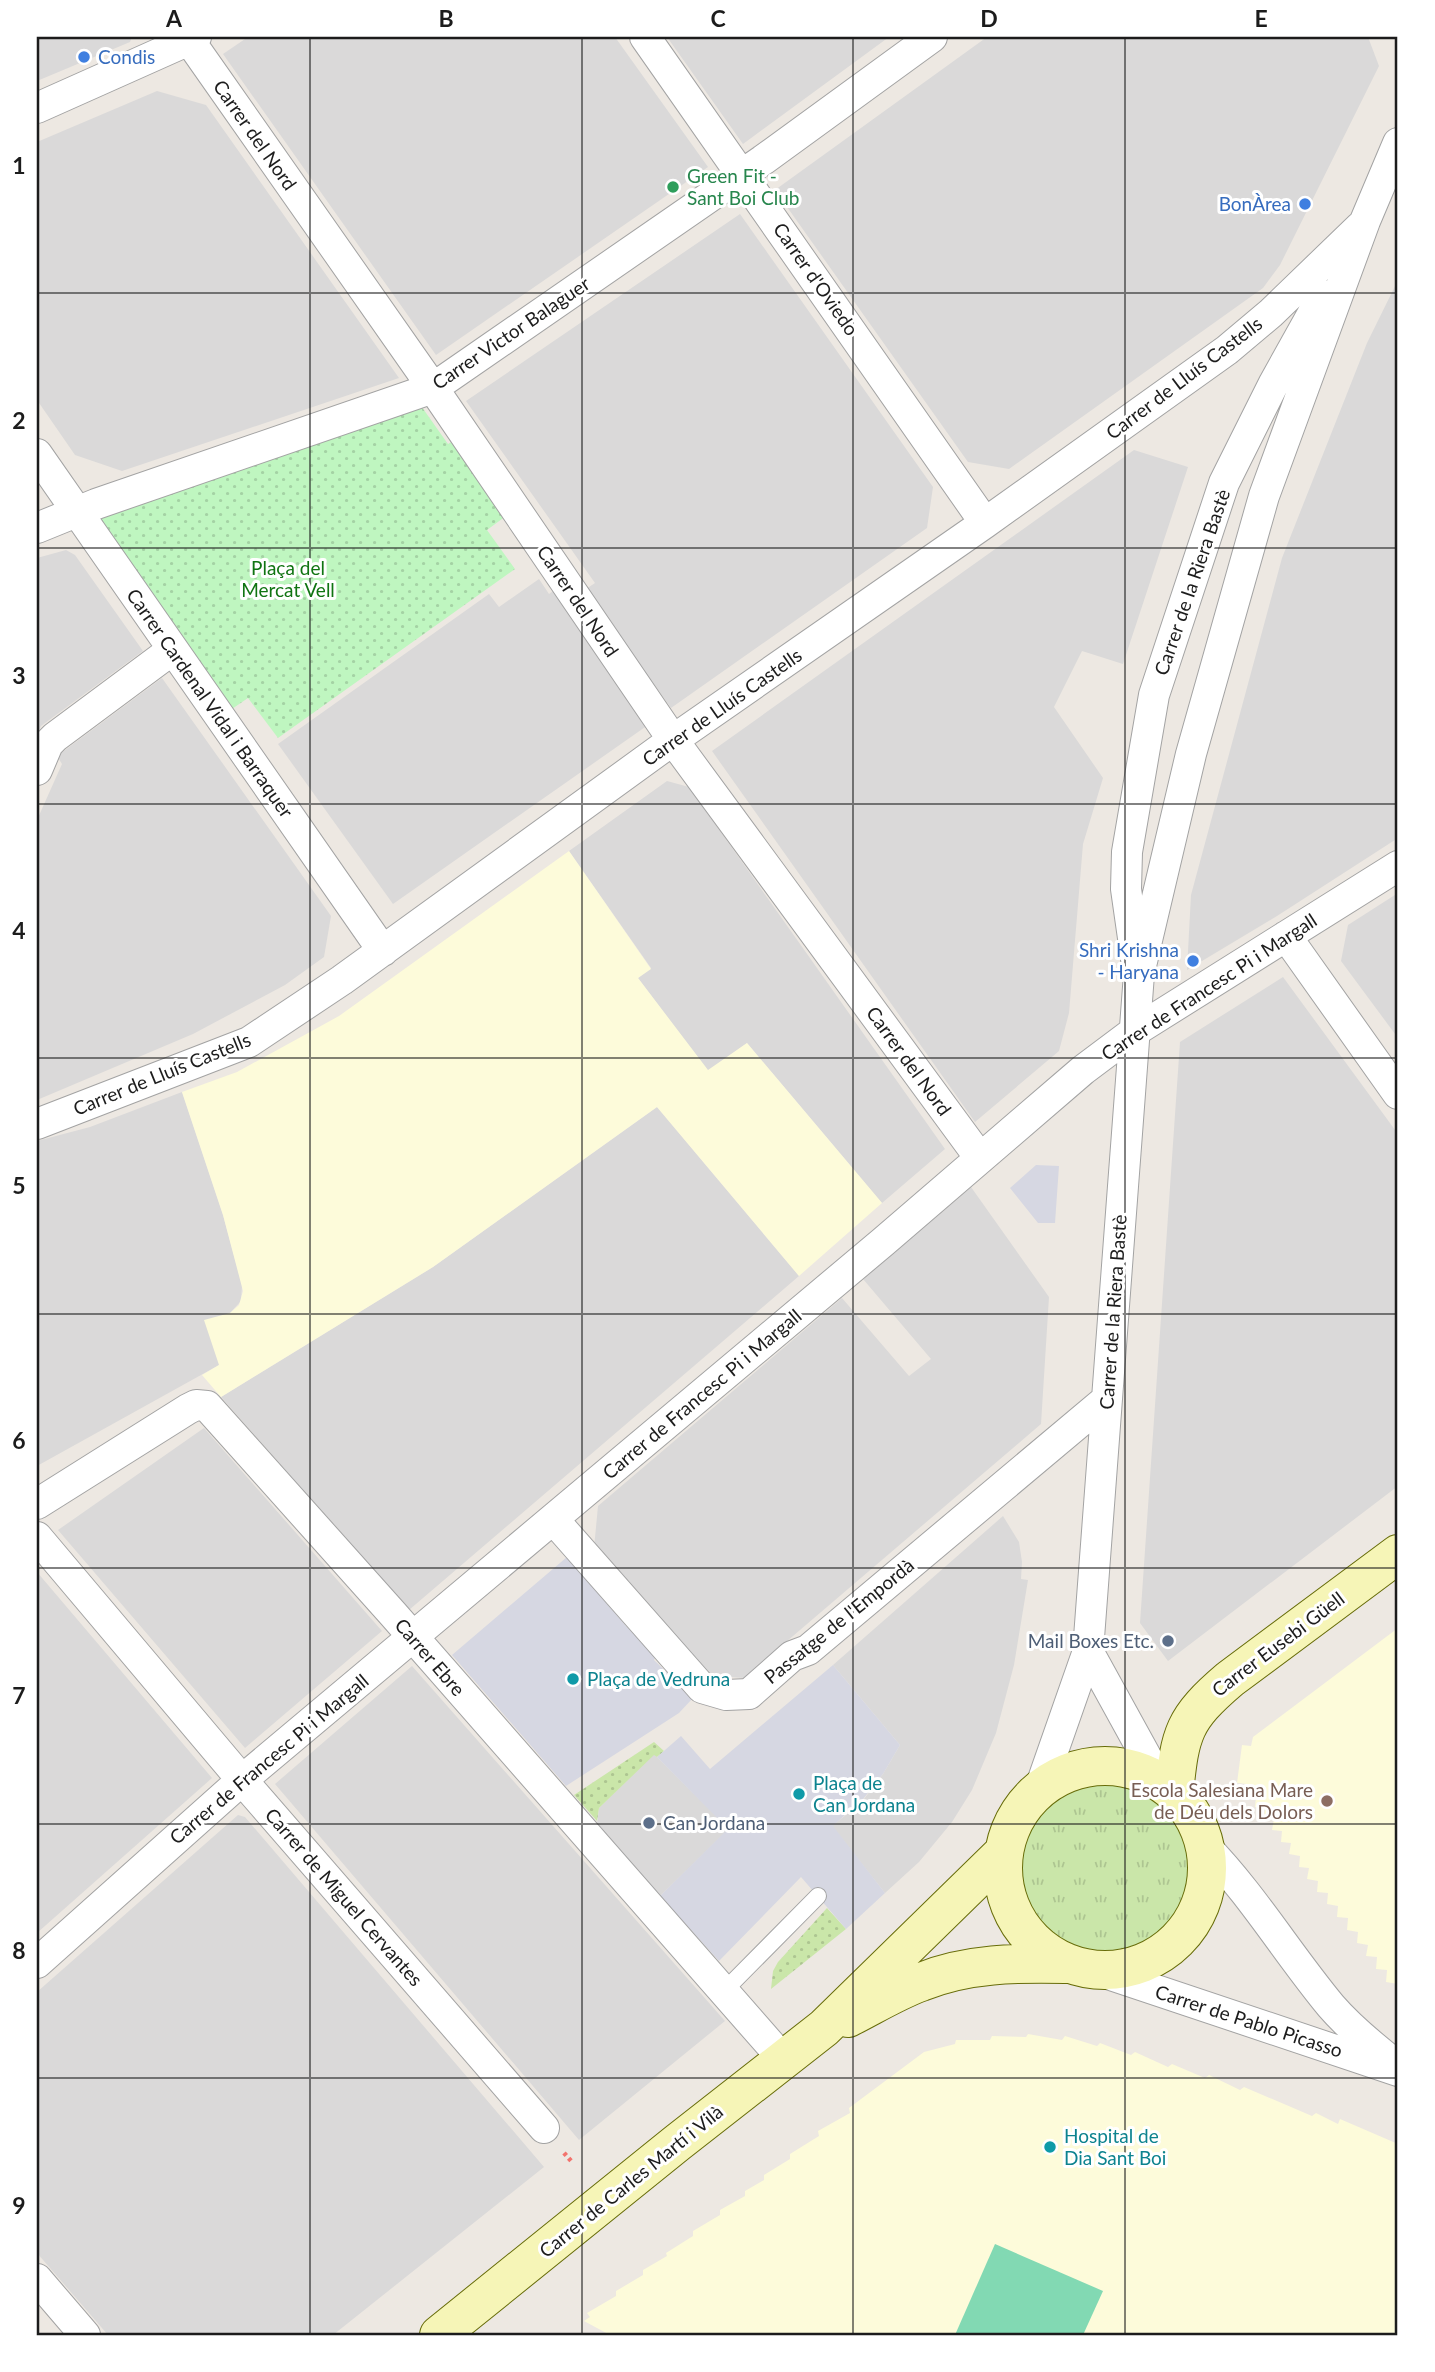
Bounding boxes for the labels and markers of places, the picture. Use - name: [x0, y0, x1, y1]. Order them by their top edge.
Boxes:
- place label: Condis: [98, 45, 155, 68]
- marker: Condis: [76, 49, 92, 65]
- place label: Green Fit - Sant Boi Club: [687, 164, 800, 209]
- marker: Green Fit - Sant Boi Club: [665, 179, 681, 195]
- place label: BonÀrea: [1219, 192, 1291, 215]
- marker: BonÀrea: [1297, 196, 1313, 212]
- place label: Shri Krishna - Haryana: [1079, 938, 1179, 983]
- marker: Shri Krishna - Haryana: [1185, 953, 1201, 969]
- place label: Mail Boxes Etc.: [1028, 1629, 1154, 1652]
- marker: Mail Boxes Etc.: [1160, 1633, 1176, 1649]
- place label: Plaça de Vedruna: [587, 1667, 730, 1690]
- marker: Plaça de Vedruna: [565, 1671, 581, 1687]
- place label: Plaça de Can Jordana: [813, 1771, 915, 1816]
- place label: Escola Salesiana Mare de Déu dels Dolors: [1131, 1778, 1313, 1823]
- marker: Plaça de Can Jordana: [791, 1786, 807, 1802]
- marker: Escola Salesiana Mare de Déu dels Dolors: [1319, 1793, 1335, 1809]
- place label: Can Jordana: [663, 1811, 765, 1834]
- marker: Can Jordana: [641, 1815, 657, 1831]
- place label: Hospital de Dia Sant Boi: [1064, 2124, 1166, 2169]
- marker: Hospital de Dia Sant Boi: [1042, 2139, 1058, 2155]

